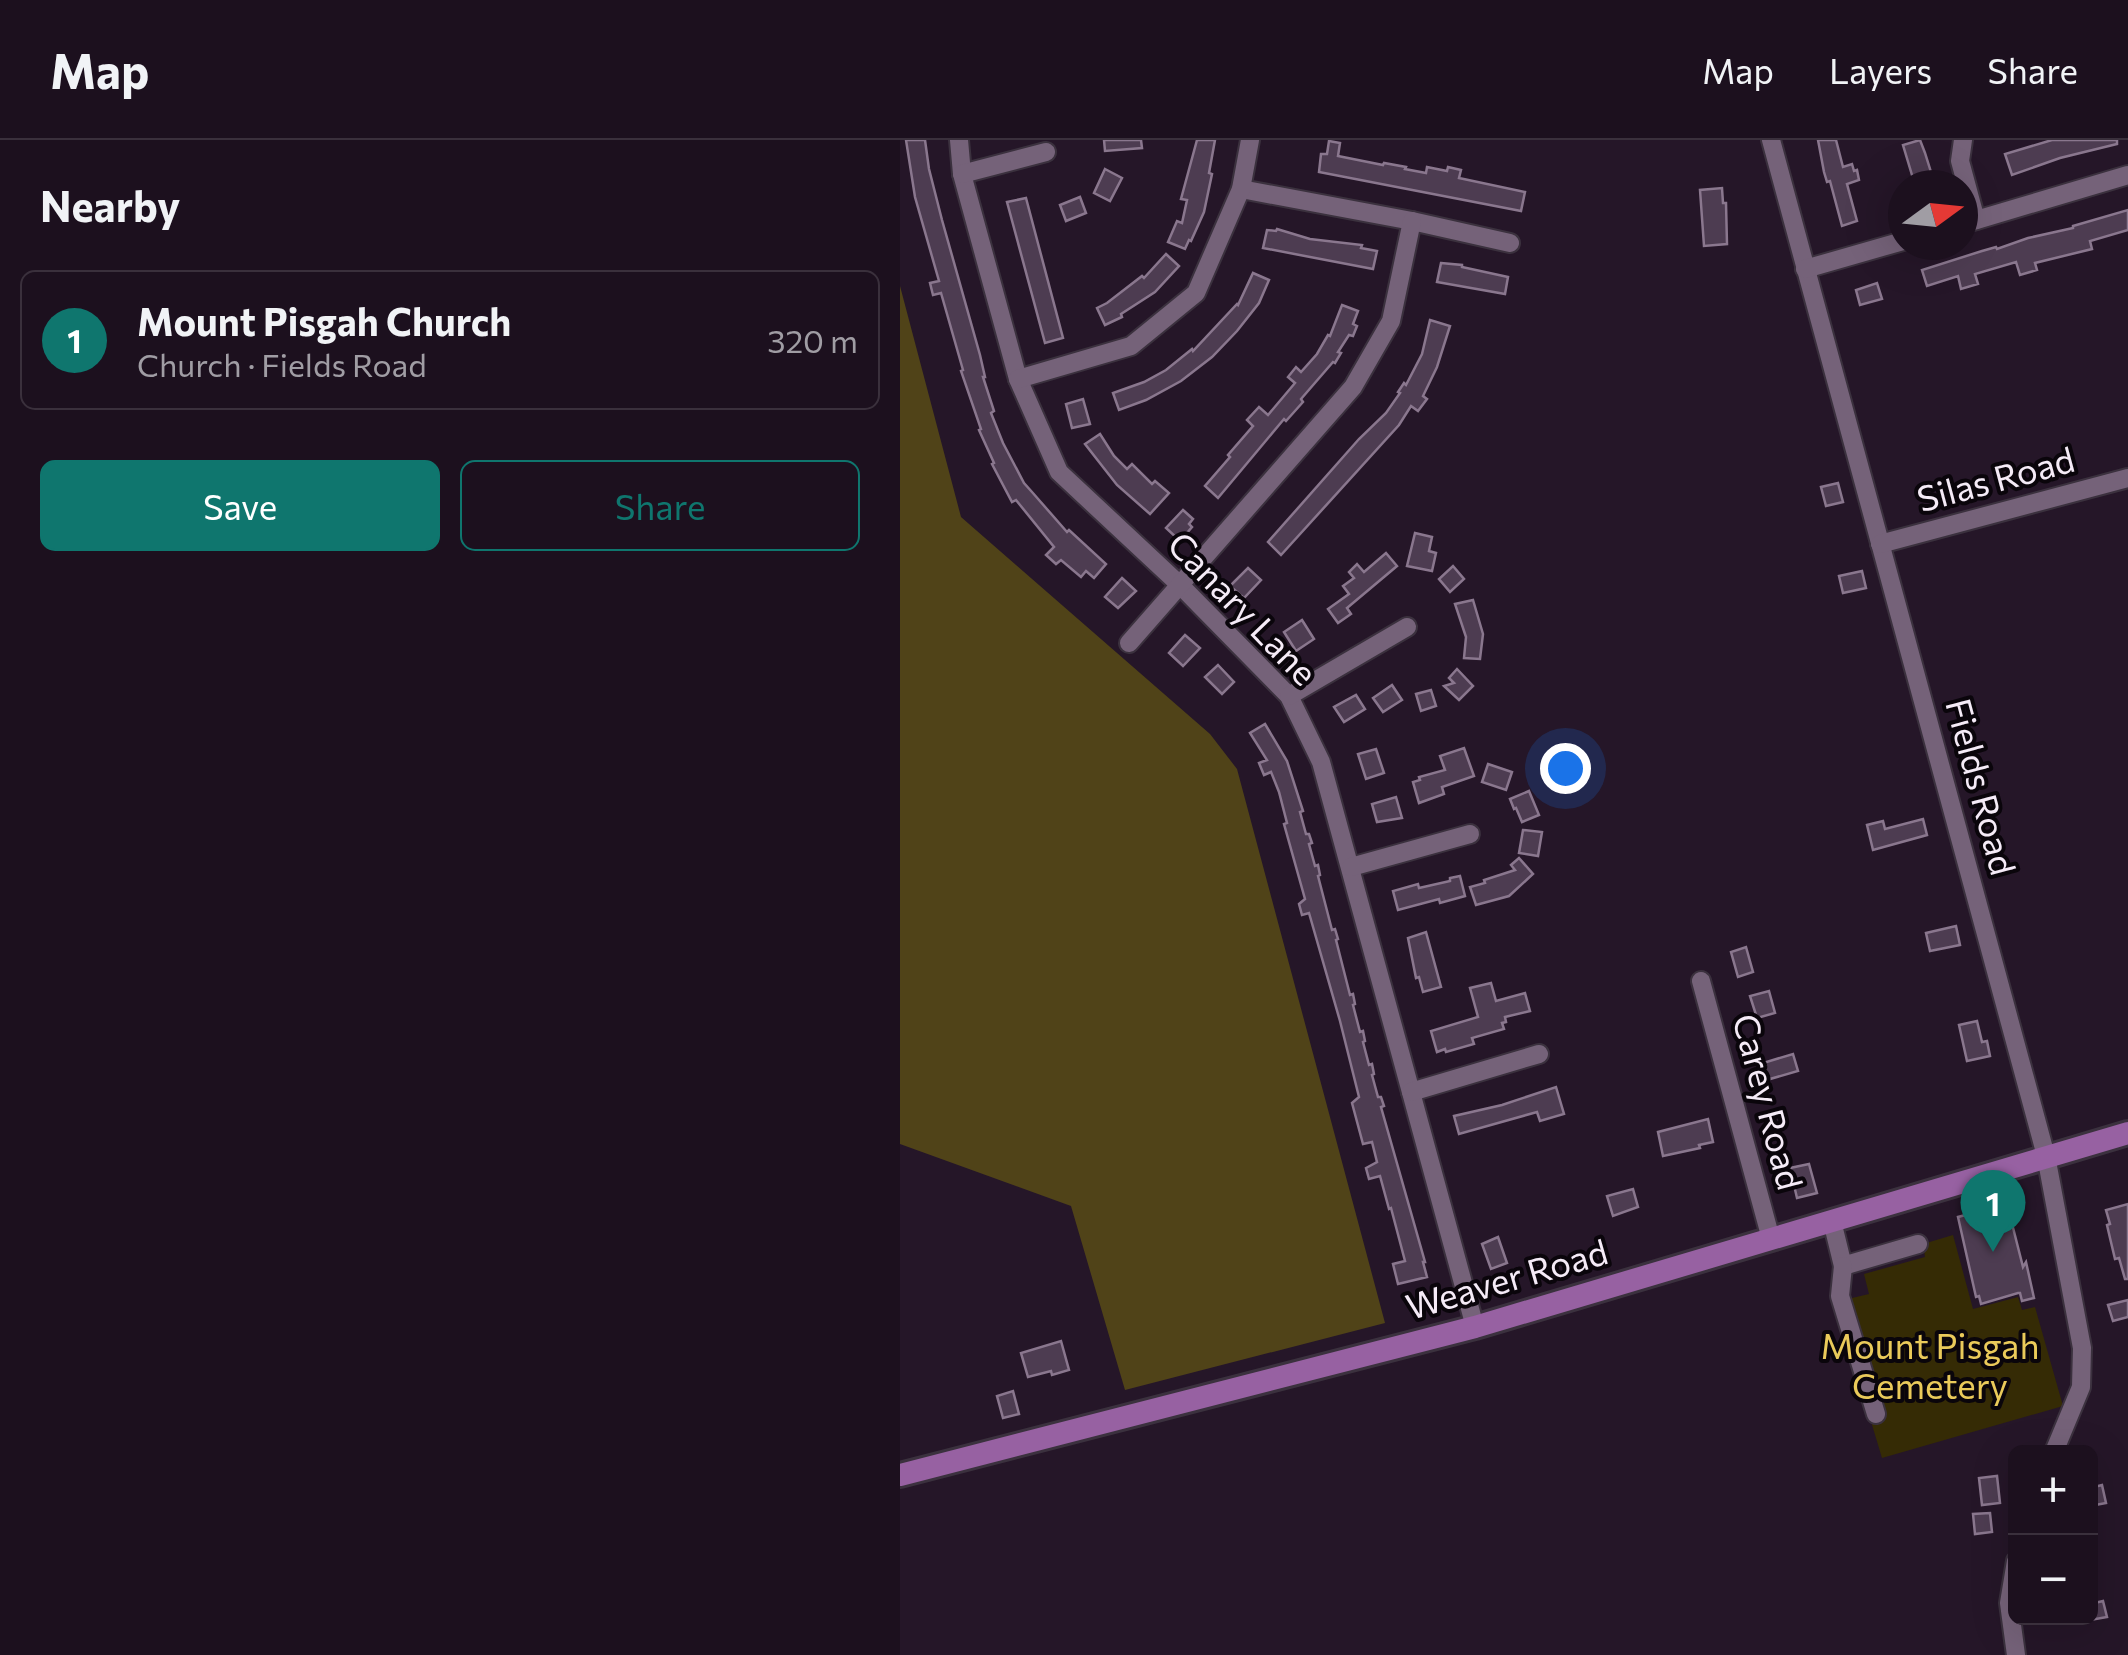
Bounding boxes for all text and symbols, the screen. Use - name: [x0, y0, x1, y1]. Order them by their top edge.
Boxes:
- text: Map: [50, 40, 149, 99]
- text: Map: [1702, 48, 1774, 91]
- text: Layers: [1829, 48, 1932, 91]
- text: Share: [1987, 48, 2078, 91]
- north arrow: [1888, 170, 1978, 260]
- text: Nearby: [40, 179, 180, 231]
- text: Mount Pisgah Church: [137, 297, 511, 344]
- text: 1: [67, 320, 82, 360]
- text: 320 m: [767, 320, 858, 360]
- text: Church · Fields Road: [137, 344, 427, 384]
- street label: Silas Road: [1912, 436, 2079, 519]
- button: Save: [40, 460, 440, 551]
- button: Share: [460, 460, 860, 551]
- street label: Canary Lane: [1160, 522, 1327, 693]
- street label: Fields Road: [1938, 693, 2027, 879]
- your location: [1540, 743, 1591, 794]
- street label: Carey Road: [1725, 1009, 1814, 1194]
- pin: 1: [1960, 1170, 2026, 1252]
- street label: Weaver Road: [1400, 1228, 1612, 1327]
- park label: Mount Pisgah Cemetery: [1821, 1323, 2039, 1406]
- map controls: [2008, 1445, 2098, 1625]
- button: +: [2008, 1445, 2098, 1535]
- button: −: [2008, 1535, 2098, 1625]

